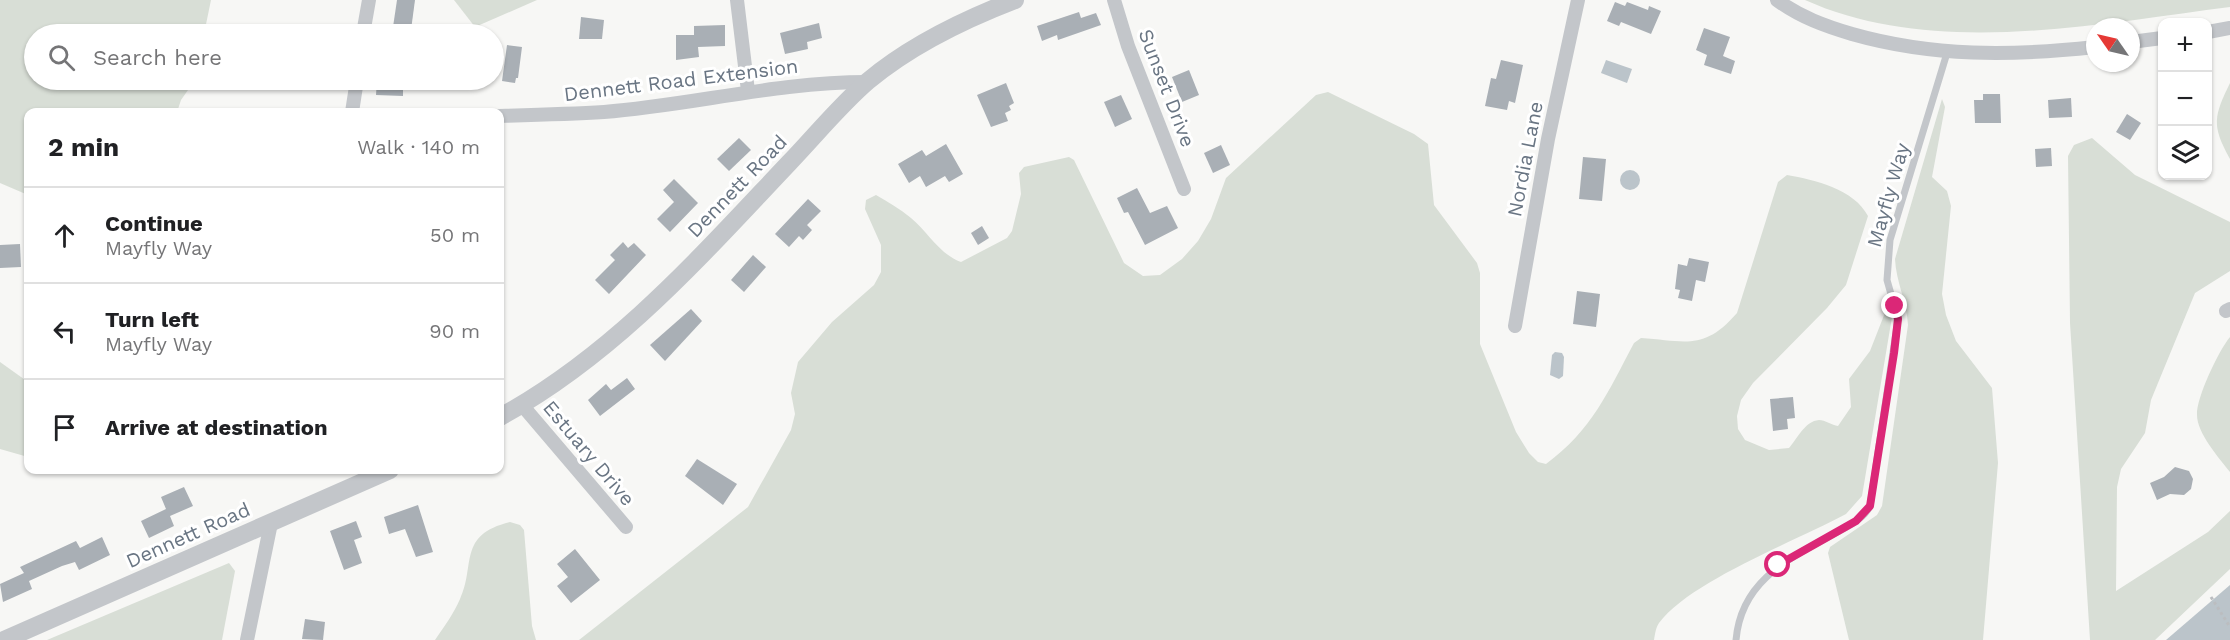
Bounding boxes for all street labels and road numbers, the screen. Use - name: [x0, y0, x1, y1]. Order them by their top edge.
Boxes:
- street label: Sunset Drive: [1134, 26, 1200, 150]
- street label: Dennett Road Extension: [562, 54, 800, 106]
- street label: Nordia Lane: [1502, 99, 1548, 219]
- street label: Dennett Road: [682, 130, 792, 242]
- street label: Mayfly Way: [1862, 140, 1914, 250]
- street label: Estuary Drive: [538, 396, 640, 510]
- street label: Dennett Road: [122, 497, 254, 573]

